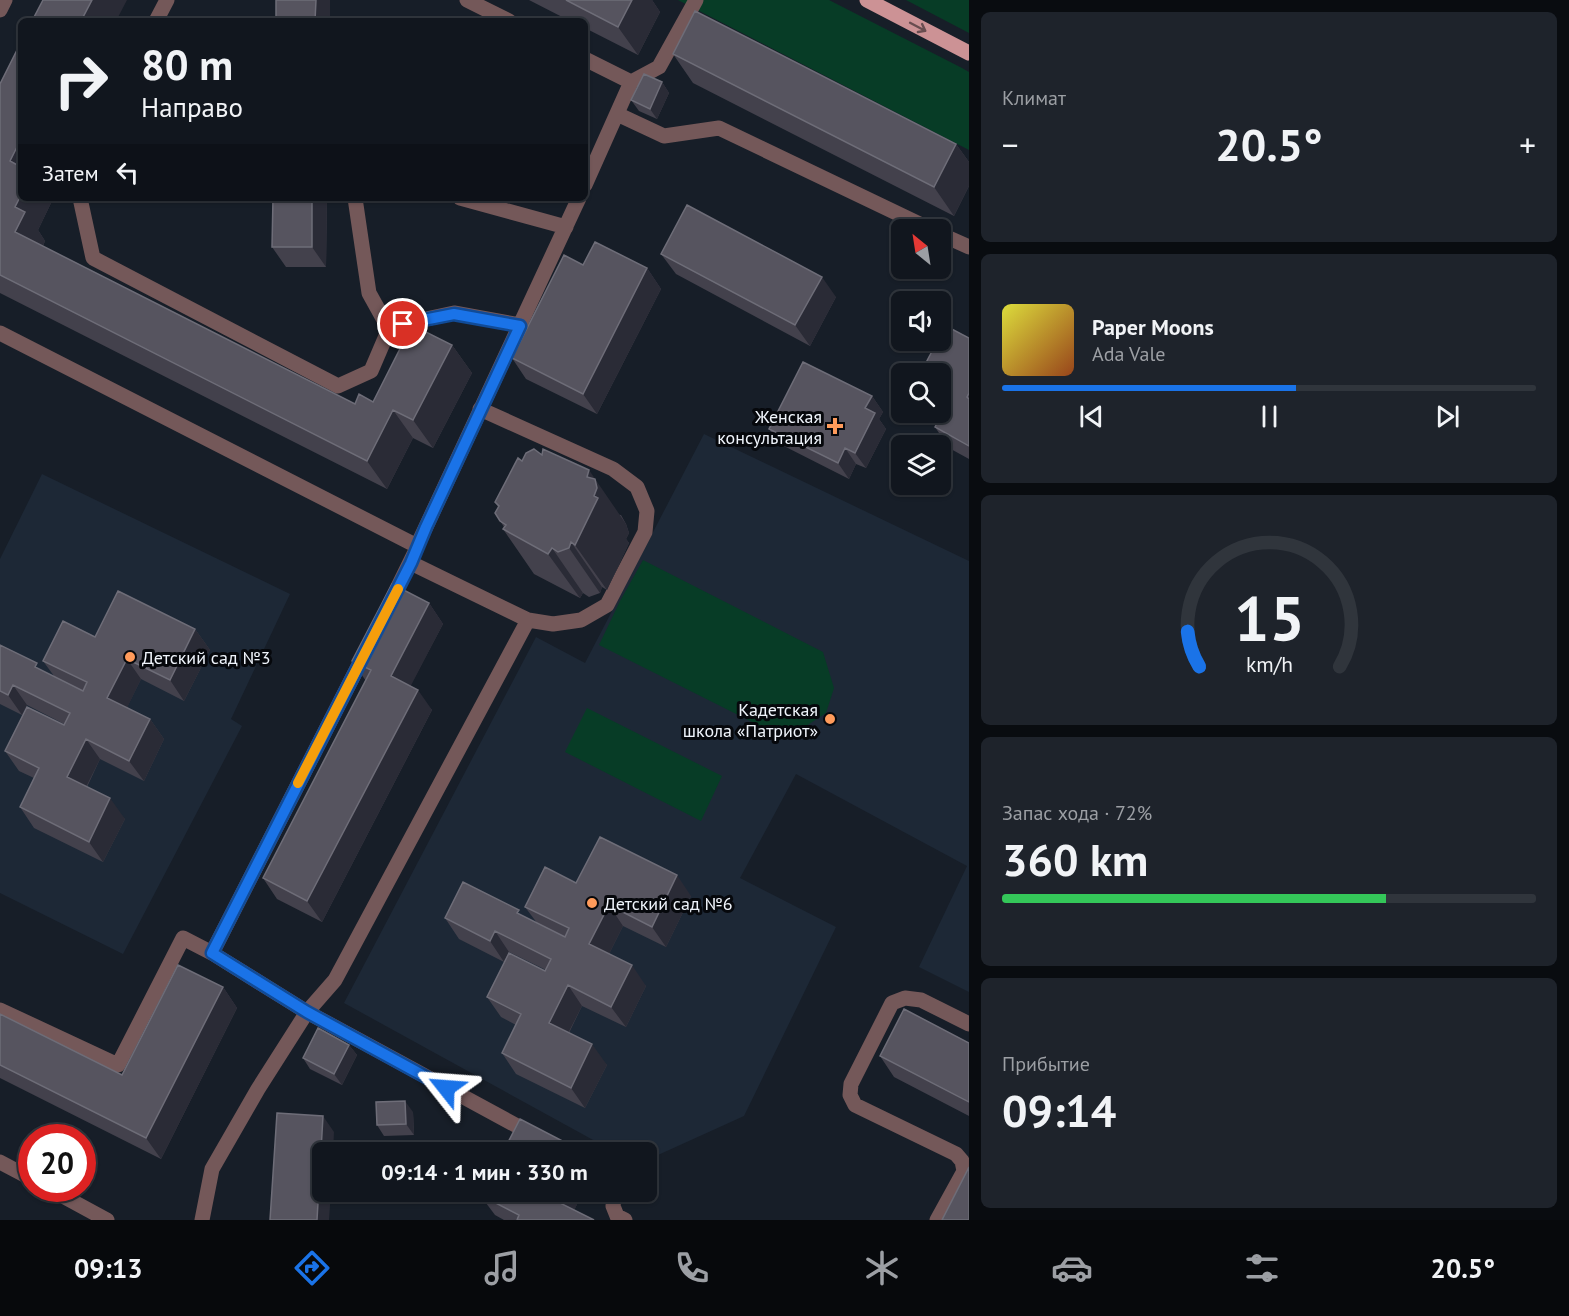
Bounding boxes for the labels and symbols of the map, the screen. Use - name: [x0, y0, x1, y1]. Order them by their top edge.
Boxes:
- one-way arrow: [909, 21, 927, 33]
- north arrow: [891, 219, 951, 279]
- pin: [377, 298, 428, 349]
- place label: Женская консультация: [717, 405, 822, 449]
- marker: Женская консультация: [826, 417, 844, 435]
- place label: Детский сад №3: [142, 646, 271, 669]
- marker: Детский сад №3: [123, 650, 137, 664]
- place label: Кадетская школа «Патриот»: [683, 698, 818, 742]
- marker: Кадетская школа «Патриот»: [823, 712, 837, 726]
- place label: Детский сад №6: [604, 892, 733, 915]
- marker: Детский сад №6: [585, 896, 599, 910]
- position arrow: [414, 1056, 478, 1120]
- speed limit sign: 20: [18, 1124, 96, 1202]

